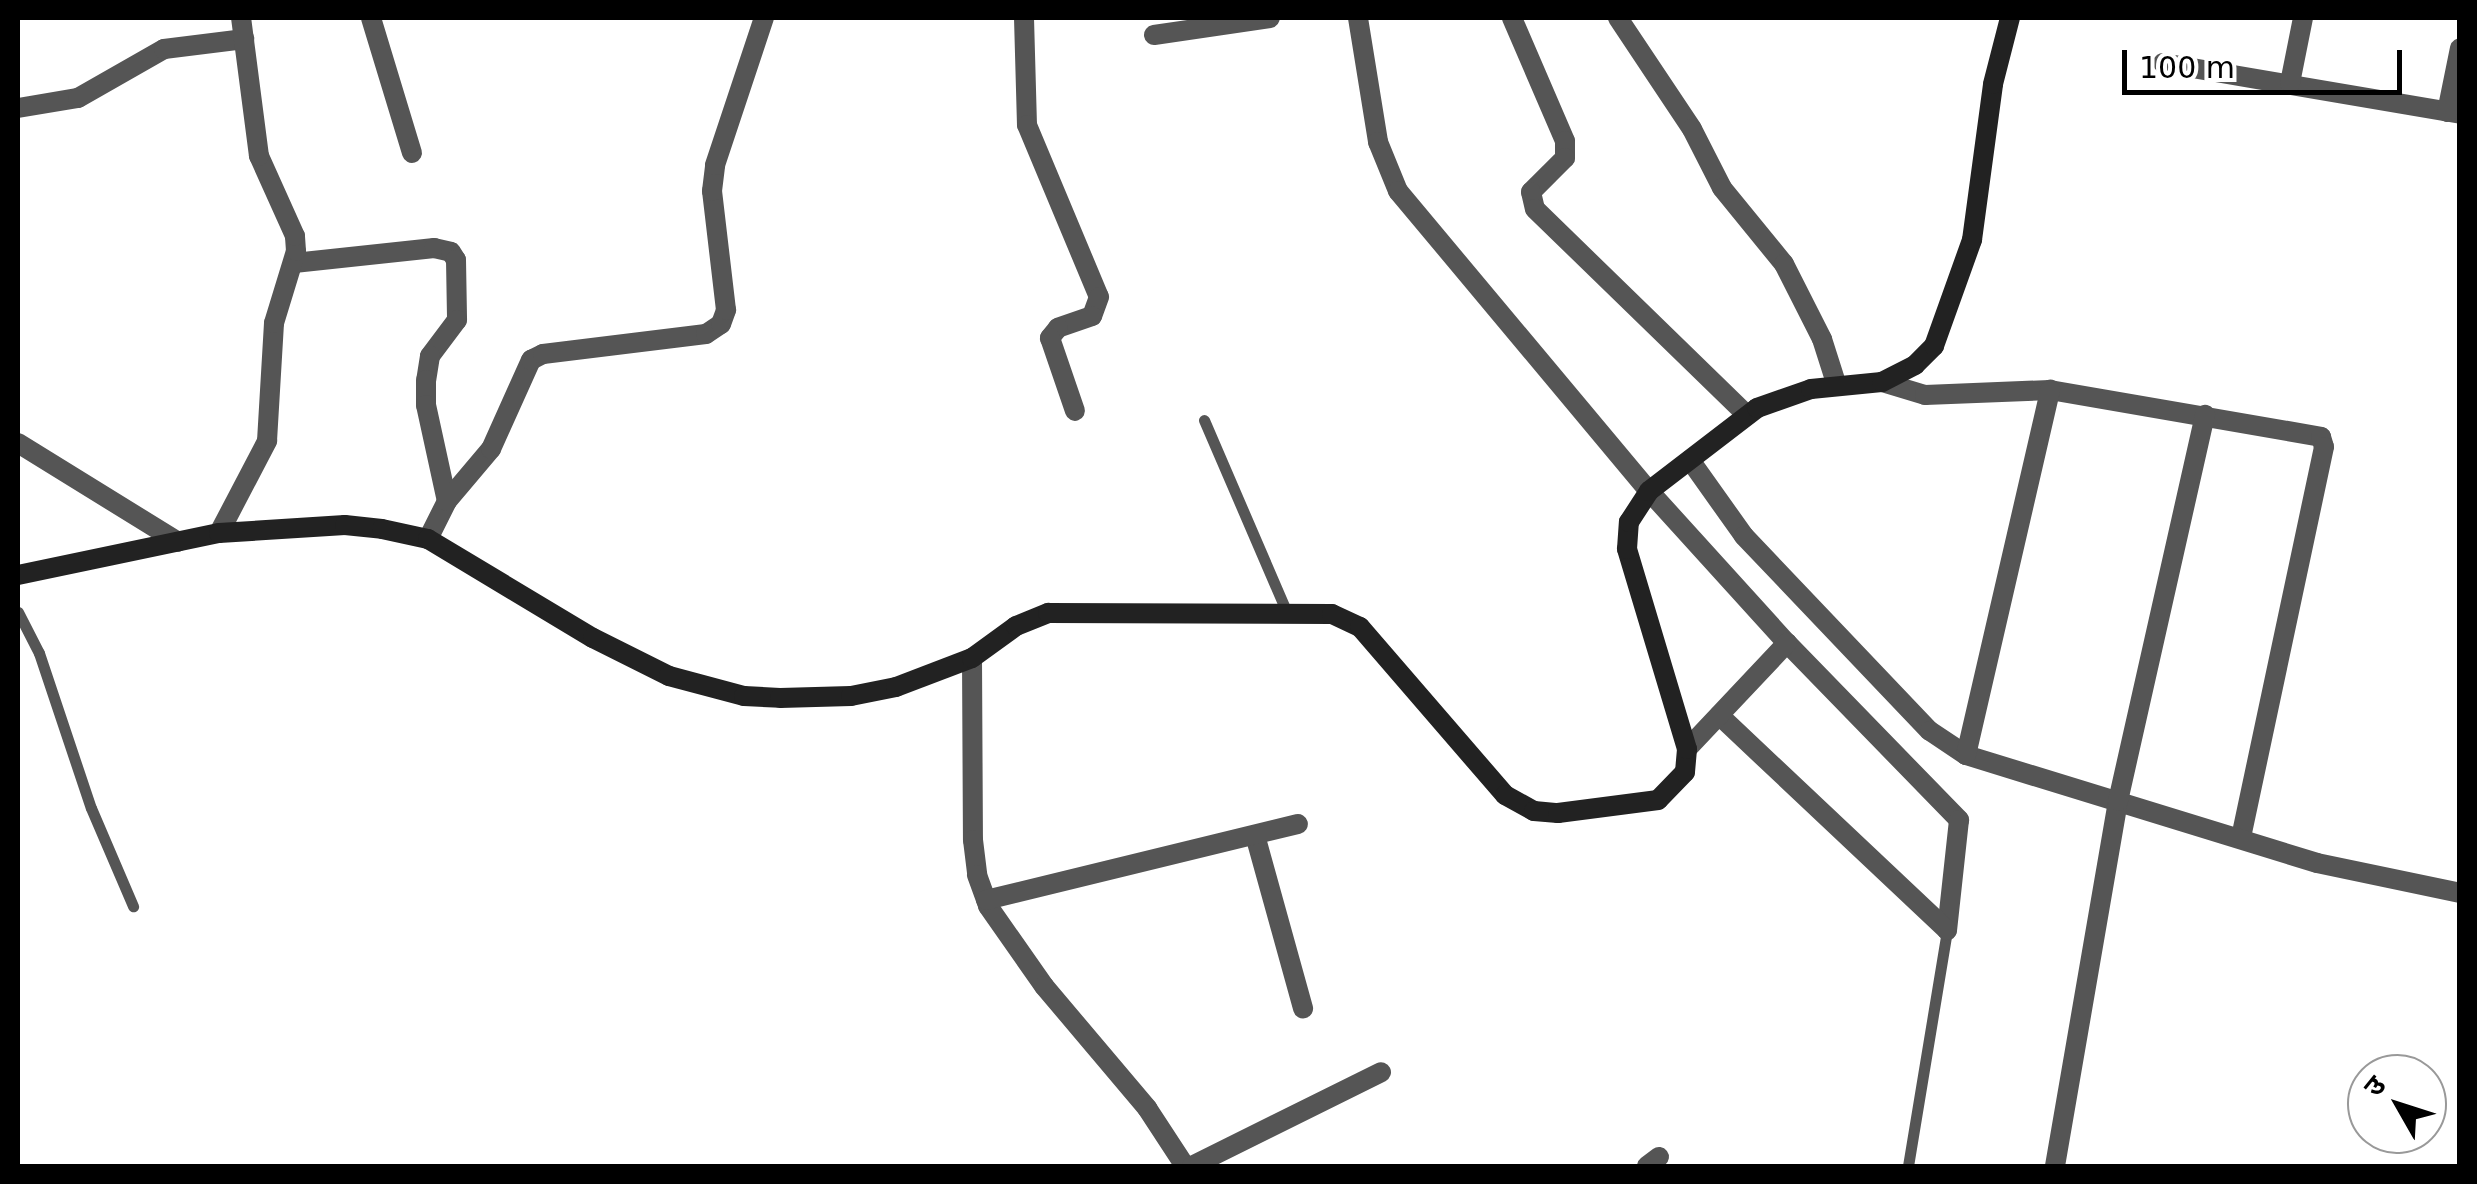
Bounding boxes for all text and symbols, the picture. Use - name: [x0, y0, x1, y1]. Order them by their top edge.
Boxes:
- scale bar: [2127, 30, 2407, 92]
- text: 100 m: [2139, 50, 2235, 85]
- north arrow: [2347, 1054, 2447, 1154]
- text: उ: [2357, 1069, 2393, 1103]

